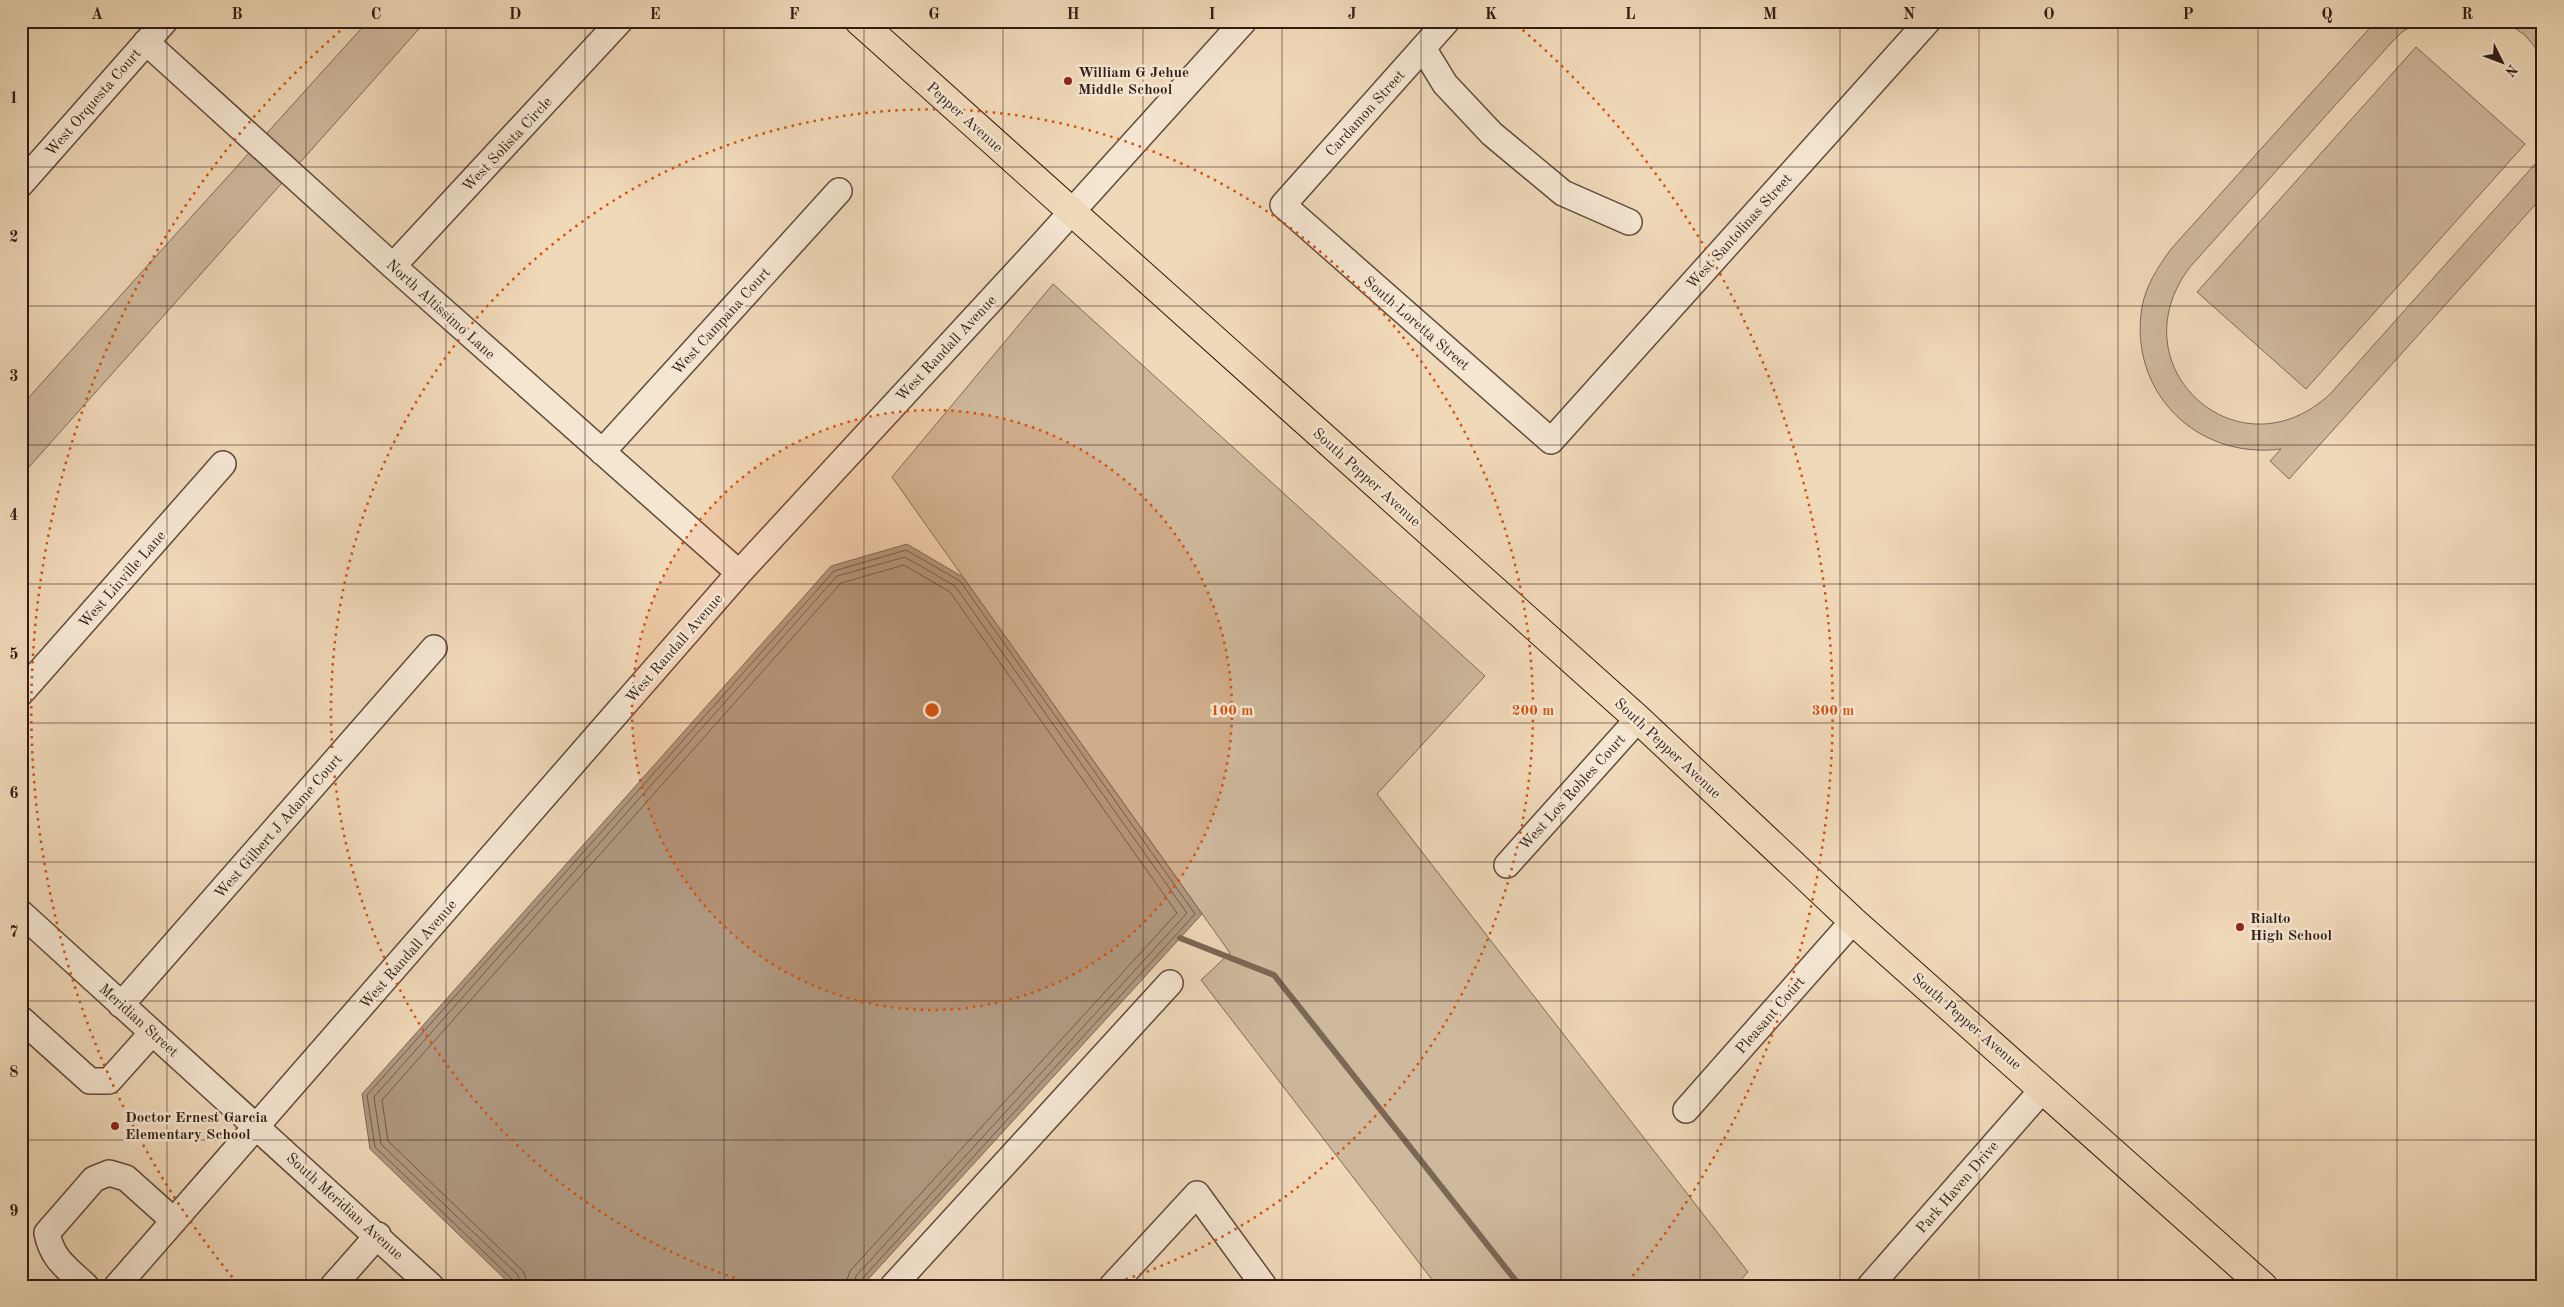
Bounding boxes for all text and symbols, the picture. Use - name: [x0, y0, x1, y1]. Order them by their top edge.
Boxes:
- text: A: [91, 7, 103, 23]
- text: B: [231, 7, 243, 23]
- text: C: [371, 7, 381, 23]
- text: D: [509, 7, 521, 23]
- text: E: [649, 7, 661, 23]
- text: F: [789, 7, 800, 23]
- text: G: [928, 7, 940, 23]
- text: H: [1066, 7, 1080, 23]
- text: I: [1208, 7, 1216, 23]
- text: J: [1348, 7, 1357, 23]
- text: K: [1485, 7, 1497, 23]
- text: L: [1625, 7, 1636, 23]
- text: M: [1763, 7, 1777, 23]
- text: N: [1903, 7, 1916, 23]
- text: O: [2043, 7, 2055, 23]
- text: P: [2182, 7, 2194, 23]
- text: Q: [2321, 7, 2333, 23]
- text: R: [2461, 7, 2473, 23]
- north arrow: [2476, 38, 2526, 88]
- street label: West Orquesta Court: [44, 46, 145, 160]
- text: N: [2502, 61, 2520, 79]
- place label: William G Jehue Middle School: [1078, 66, 1189, 98]
- street label: Cardamon Street: [1324, 68, 1409, 160]
- marker: William G Jehue Middle School: [1062, 75, 1074, 87]
- street label: Pepper Avenue: [923, 80, 1005, 156]
- text: 1: [9, 91, 19, 107]
- street label: West Solista Circle: [461, 95, 556, 195]
- street label: West Santolinas Street: [1685, 172, 1796, 292]
- text: 2: [9, 230, 19, 246]
- street label: North Altissimo Lane: [383, 257, 497, 363]
- street label: West Campana Court: [670, 265, 774, 379]
- street label: South Loretta Street: [1360, 274, 1472, 374]
- street label: West Randall Avenue: [894, 293, 1000, 405]
- text: 3: [9, 369, 19, 385]
- street label: South Pepper Avenue: [1309, 426, 1423, 530]
- text: 4: [9, 508, 19, 524]
- street label: West Linville Lane: [77, 528, 169, 631]
- street label: West Randall Avenue: [624, 592, 726, 706]
- text: 5: [9, 647, 19, 663]
- street label: South Pepper Avenue: [1611, 696, 1723, 802]
- centre of rings: [923, 701, 941, 719]
- text: 100 m: [1211, 704, 1253, 719]
- text: 200 m: [1512, 704, 1554, 719]
- text: 300 m: [1812, 704, 1854, 719]
- street label: West Los Robles Court: [1517, 732, 1629, 854]
- street label: West Gilbert J Adame Court: [213, 752, 346, 902]
- text: 6: [9, 786, 19, 802]
- street label: West Randall Avenue: [358, 898, 460, 1012]
- place label: Rialto High School: [2250, 912, 2333, 944]
- marker: Rialto High School: [2234, 921, 2246, 933]
- text: 7: [9, 925, 19, 941]
- street label: South Pepper Avenue: [1909, 971, 2024, 1073]
- street label: Pleasant Court: [1734, 974, 1809, 1057]
- street label: Meridian Street: [95, 982, 181, 1060]
- text: 8: [9, 1065, 19, 1081]
- place label: Doctor Ernest Garcia Elementary School: [125, 1111, 268, 1143]
- marker: Doctor Ernest Garcia Elementary School: [109, 1120, 121, 1132]
- street label: Park Haven Drive: [1914, 1139, 2002, 1237]
- street label: South Meridian Avenue: [283, 1151, 405, 1263]
- text: 9: [9, 1204, 19, 1220]

